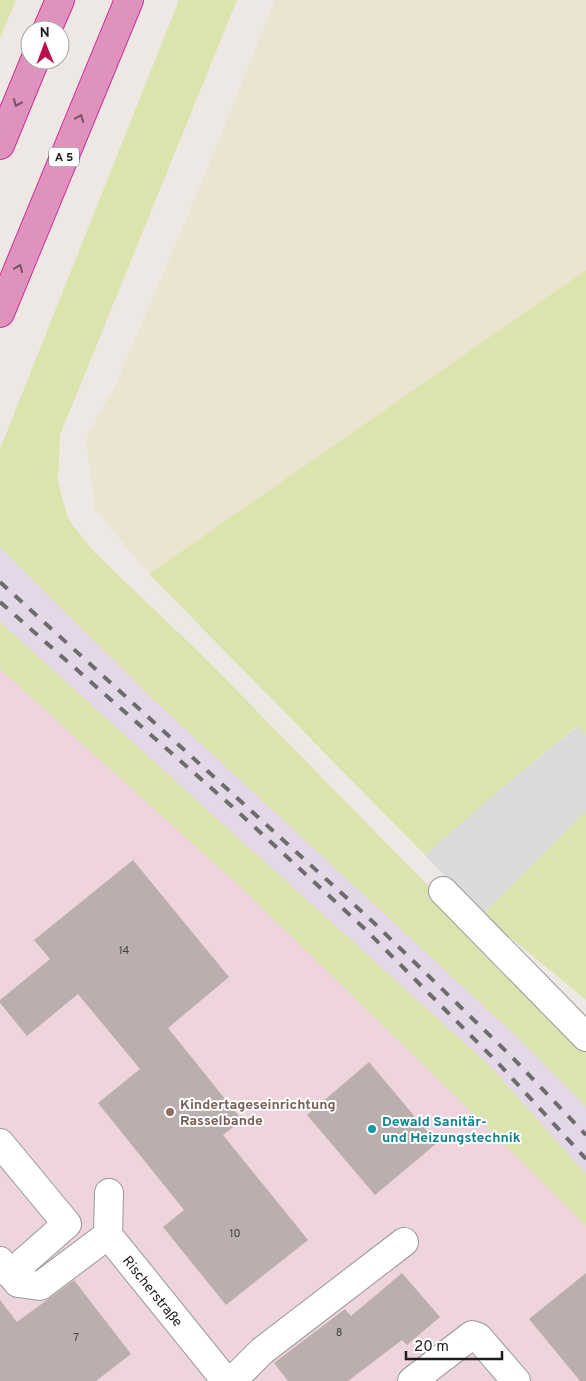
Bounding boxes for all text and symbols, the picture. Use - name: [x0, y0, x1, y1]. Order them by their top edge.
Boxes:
- north arrow: [20, 20, 70, 70]
- text: N: [40, 25, 50, 42]
- one-way arrow: [13, 98, 24, 107]
- one-way arrow: [74, 114, 85, 123]
- road number: A 5: [49, 148, 79, 166]
- one-way arrow: [12, 264, 23, 273]
- house number: 14: [119, 944, 130, 958]
- place label: Kindertageseinrichtung Rasselbande: [180, 1097, 336, 1130]
- marker: Kindertageseinrichtung Rasselbande: [164, 1106, 176, 1118]
- place label: Dewald Sanitär- und Heizungstechnik: [382, 1114, 521, 1147]
- marker: Dewald Sanitär- und Heizungstechnik: [366, 1123, 378, 1135]
- house number: 10: [229, 1227, 241, 1241]
- street label: Rischerstraße: [118, 1253, 186, 1331]
- house number: 8: [336, 1326, 342, 1340]
- scale bar: [406, 1328, 502, 1360]
- house number: 7: [73, 1331, 79, 1345]
- text: 20 m: [414, 1338, 449, 1357]

